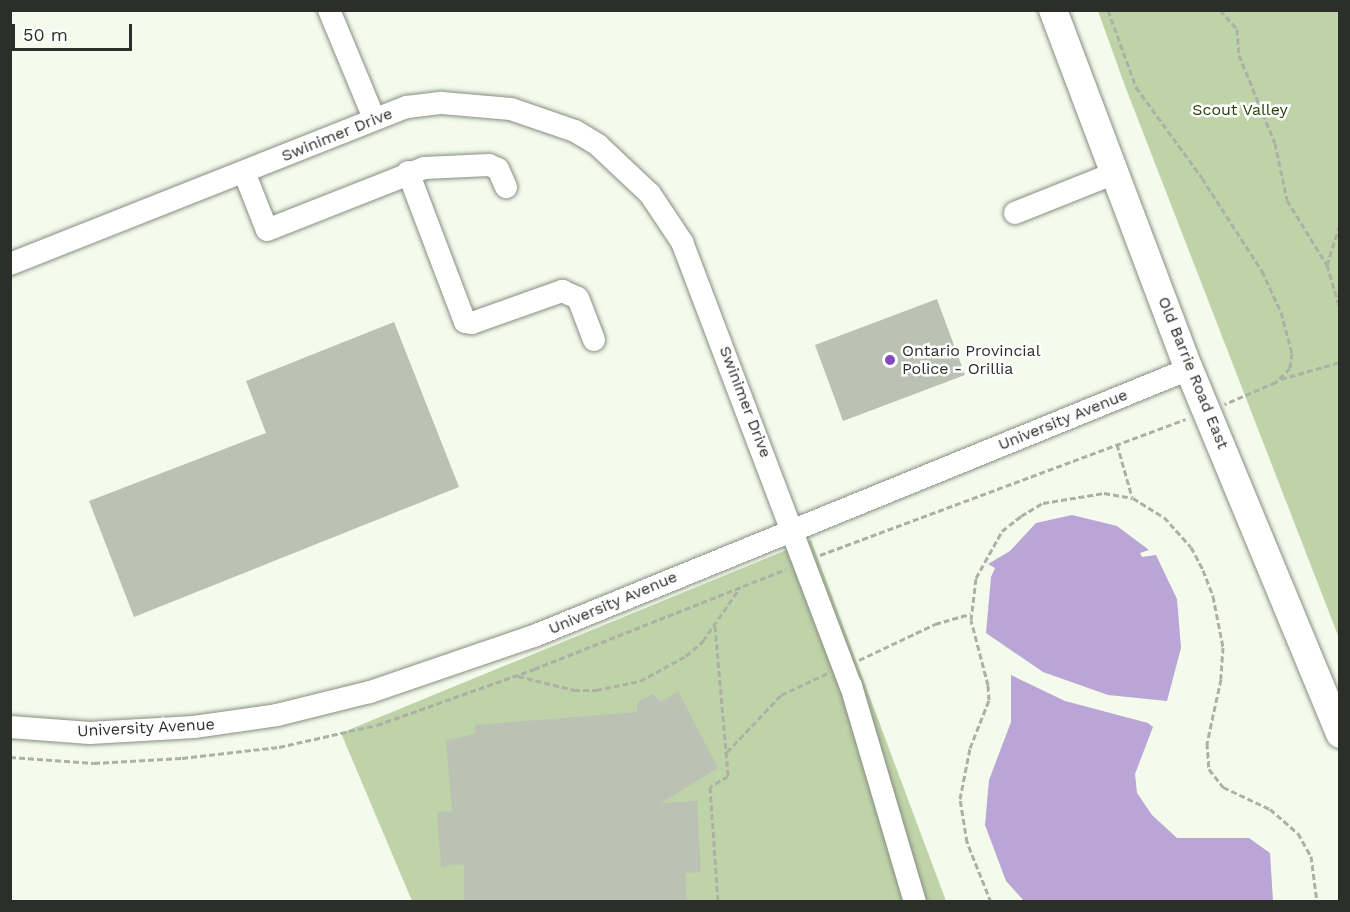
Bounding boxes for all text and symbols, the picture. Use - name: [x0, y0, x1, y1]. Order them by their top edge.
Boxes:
- scale bar: [15, 12, 135, 50]
- text: 50 m: [23, 24, 68, 45]
- park label: Scout Valley: [1192, 100, 1288, 120]
- street label: Swinimer Drive: [279, 104, 395, 166]
- street label: Old Barrie Road East: [1154, 294, 1232, 452]
- place label: Ontario Provincial Police - Orillia: [902, 341, 1041, 379]
- street label: Swinimer Drive: [715, 343, 775, 461]
- marker: Ontario Provincial Police - Orillia: [883, 353, 897, 367]
- street label: University Avenue: [995, 385, 1131, 455]
- street label: University Avenue: [545, 567, 681, 639]
- street label: University Avenue: [76, 715, 216, 741]

